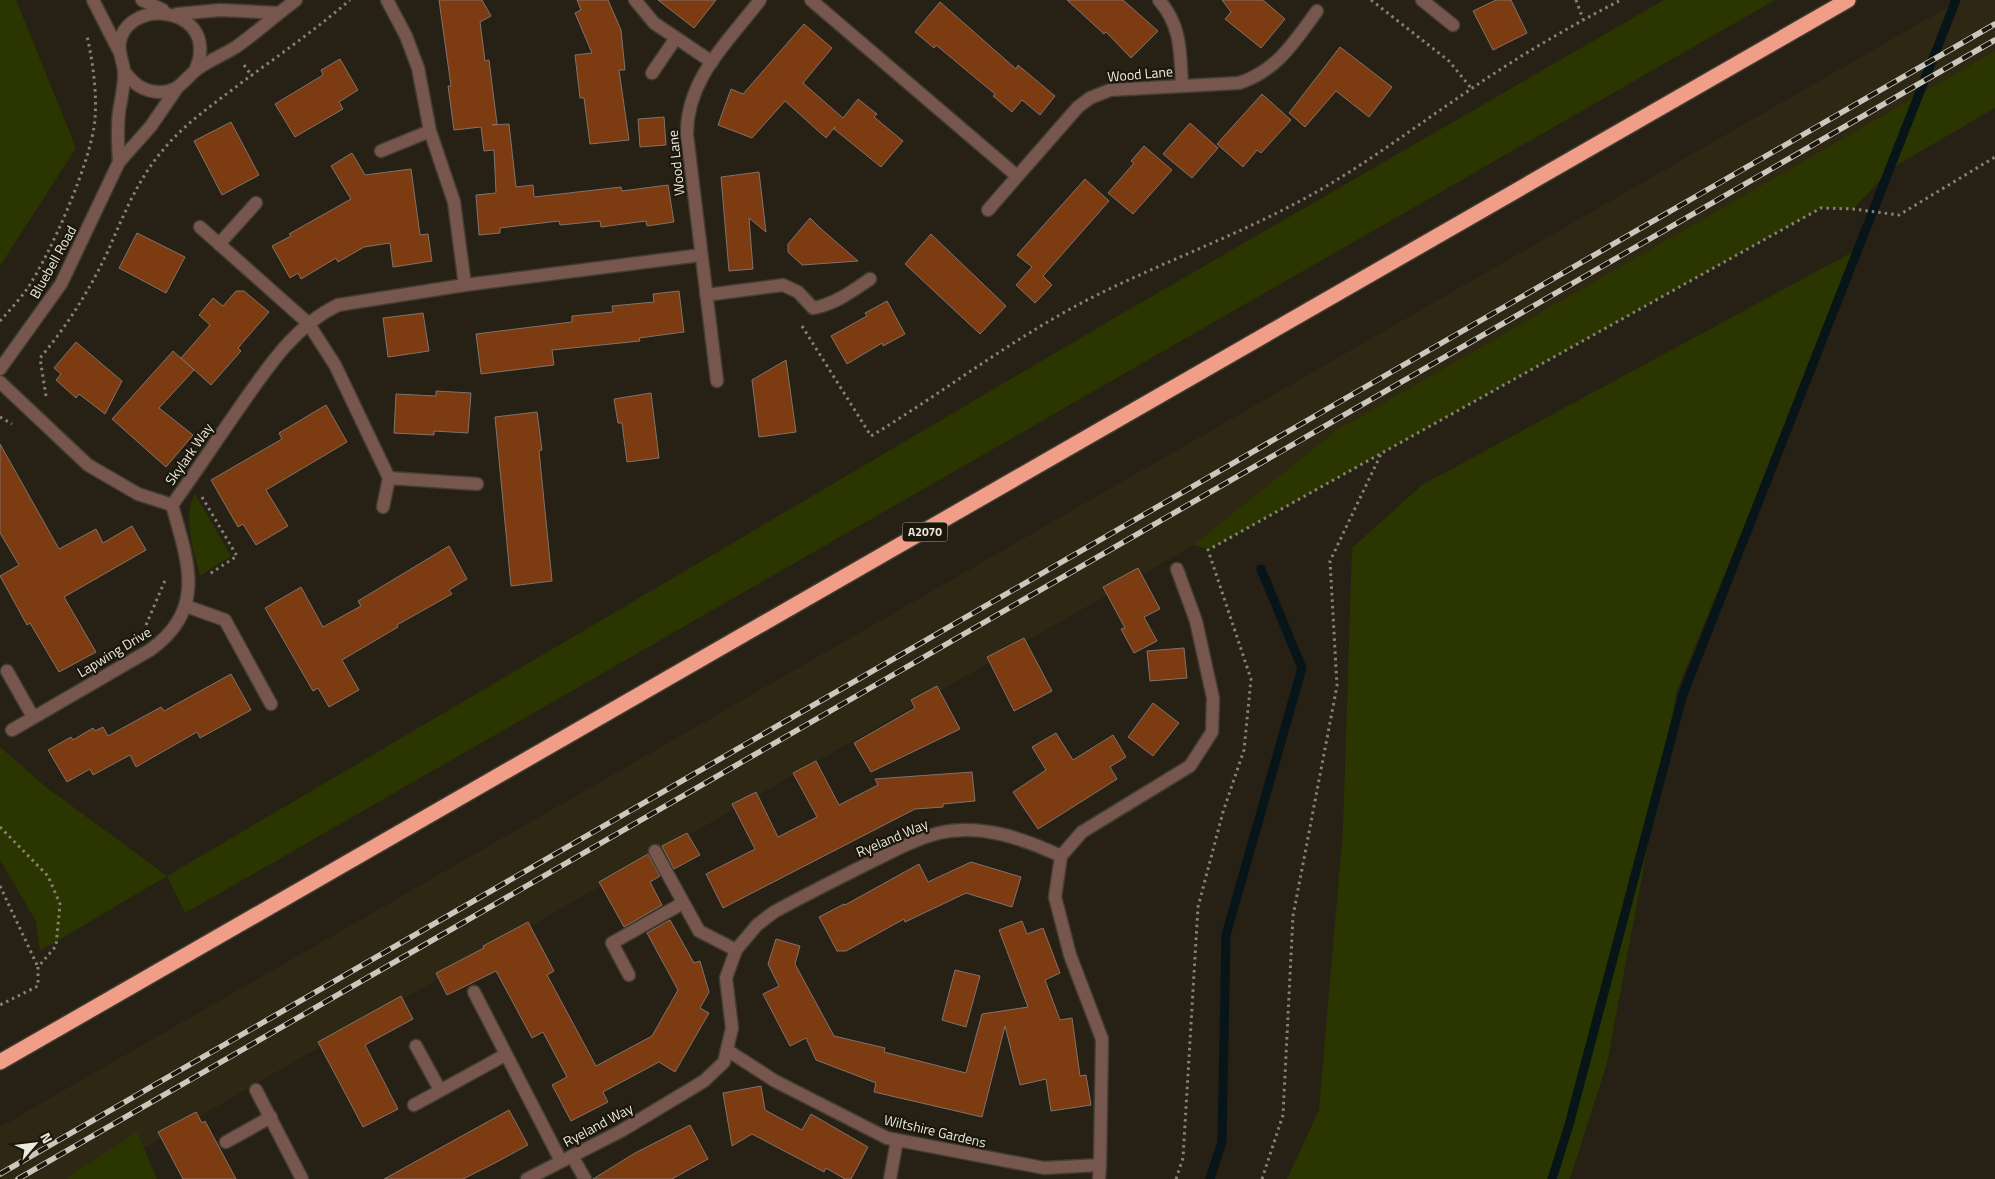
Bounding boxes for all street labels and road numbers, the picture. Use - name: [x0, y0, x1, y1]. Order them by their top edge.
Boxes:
- street label: Wood Lane: [1106, 60, 1174, 87]
- street label: Wood Lane: [662, 129, 689, 197]
- street label: Bluebell Road: [24, 221, 81, 302]
- street label: Skylark Way: [159, 418, 218, 489]
- road number: A2070: [902, 522, 948, 542]
- street label: Lapwing Drive: [73, 621, 155, 682]
- street label: Ryeland Way: [852, 813, 931, 862]
- street label: Ryeland Way: [559, 1097, 637, 1152]
- street label: Wiltshire Gardens: [882, 1109, 988, 1152]

